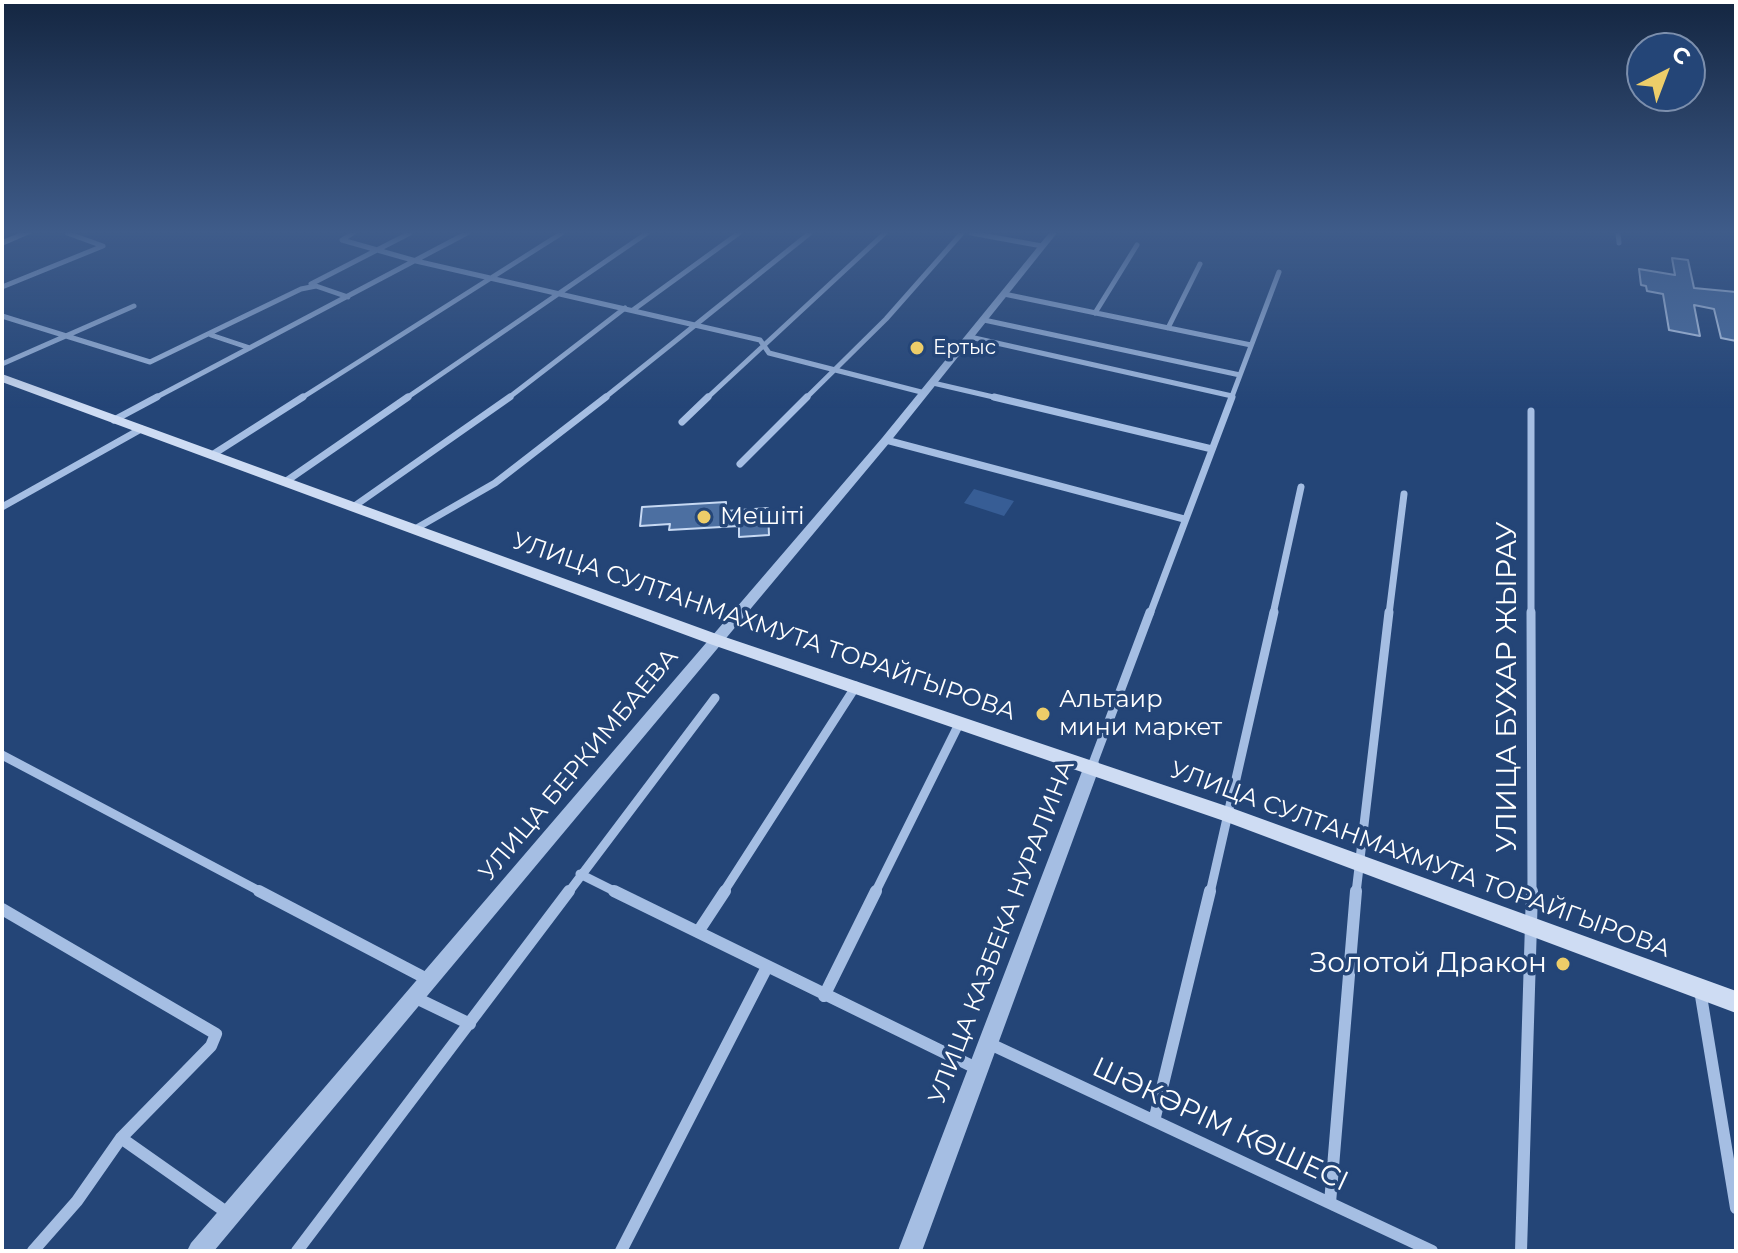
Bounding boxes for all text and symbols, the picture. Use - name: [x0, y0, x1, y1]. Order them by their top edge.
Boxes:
- north arrow: [1626, 32, 1706, 112]
- text: С: [1666, 40, 1696, 71]
- place label: Ертыс: [933, 336, 996, 360]
- marker: Ертыс: [908, 339, 926, 357]
- place label: Мешіті: [720, 503, 805, 531]
- marker: Мешіті: [695, 508, 713, 526]
- street label: УЛИЦА БУХАР ЖЫРАУ: [1491, 522, 1525, 852]
- street label: УЛИЦА СУЛТАНМАХМУТА ТОРАЙГЫРОВА: [509, 527, 1019, 727]
- street label: УЛИЦА БЕРКИМБАЕВА: [473, 643, 685, 887]
- place label: Альтаир мини маркет: [1059, 686, 1222, 742]
- marker: Альтаир мини маркет: [1034, 705, 1052, 723]
- street label: УЛИЦА КАЗБЕКА НУРАЛИНА: [923, 756, 1081, 1108]
- street label: УЛИЦА СУЛТАНМАХМУТА ТОРАЙГЫРОВА: [1166, 756, 1674, 964]
- place label: Золотой Дракон: [1310, 947, 1547, 981]
- marker: Золотой Дракон: [1554, 955, 1572, 973]
- street label: ШӘКӘРІМ КӨШЕСІ: [1087, 1051, 1353, 1199]

